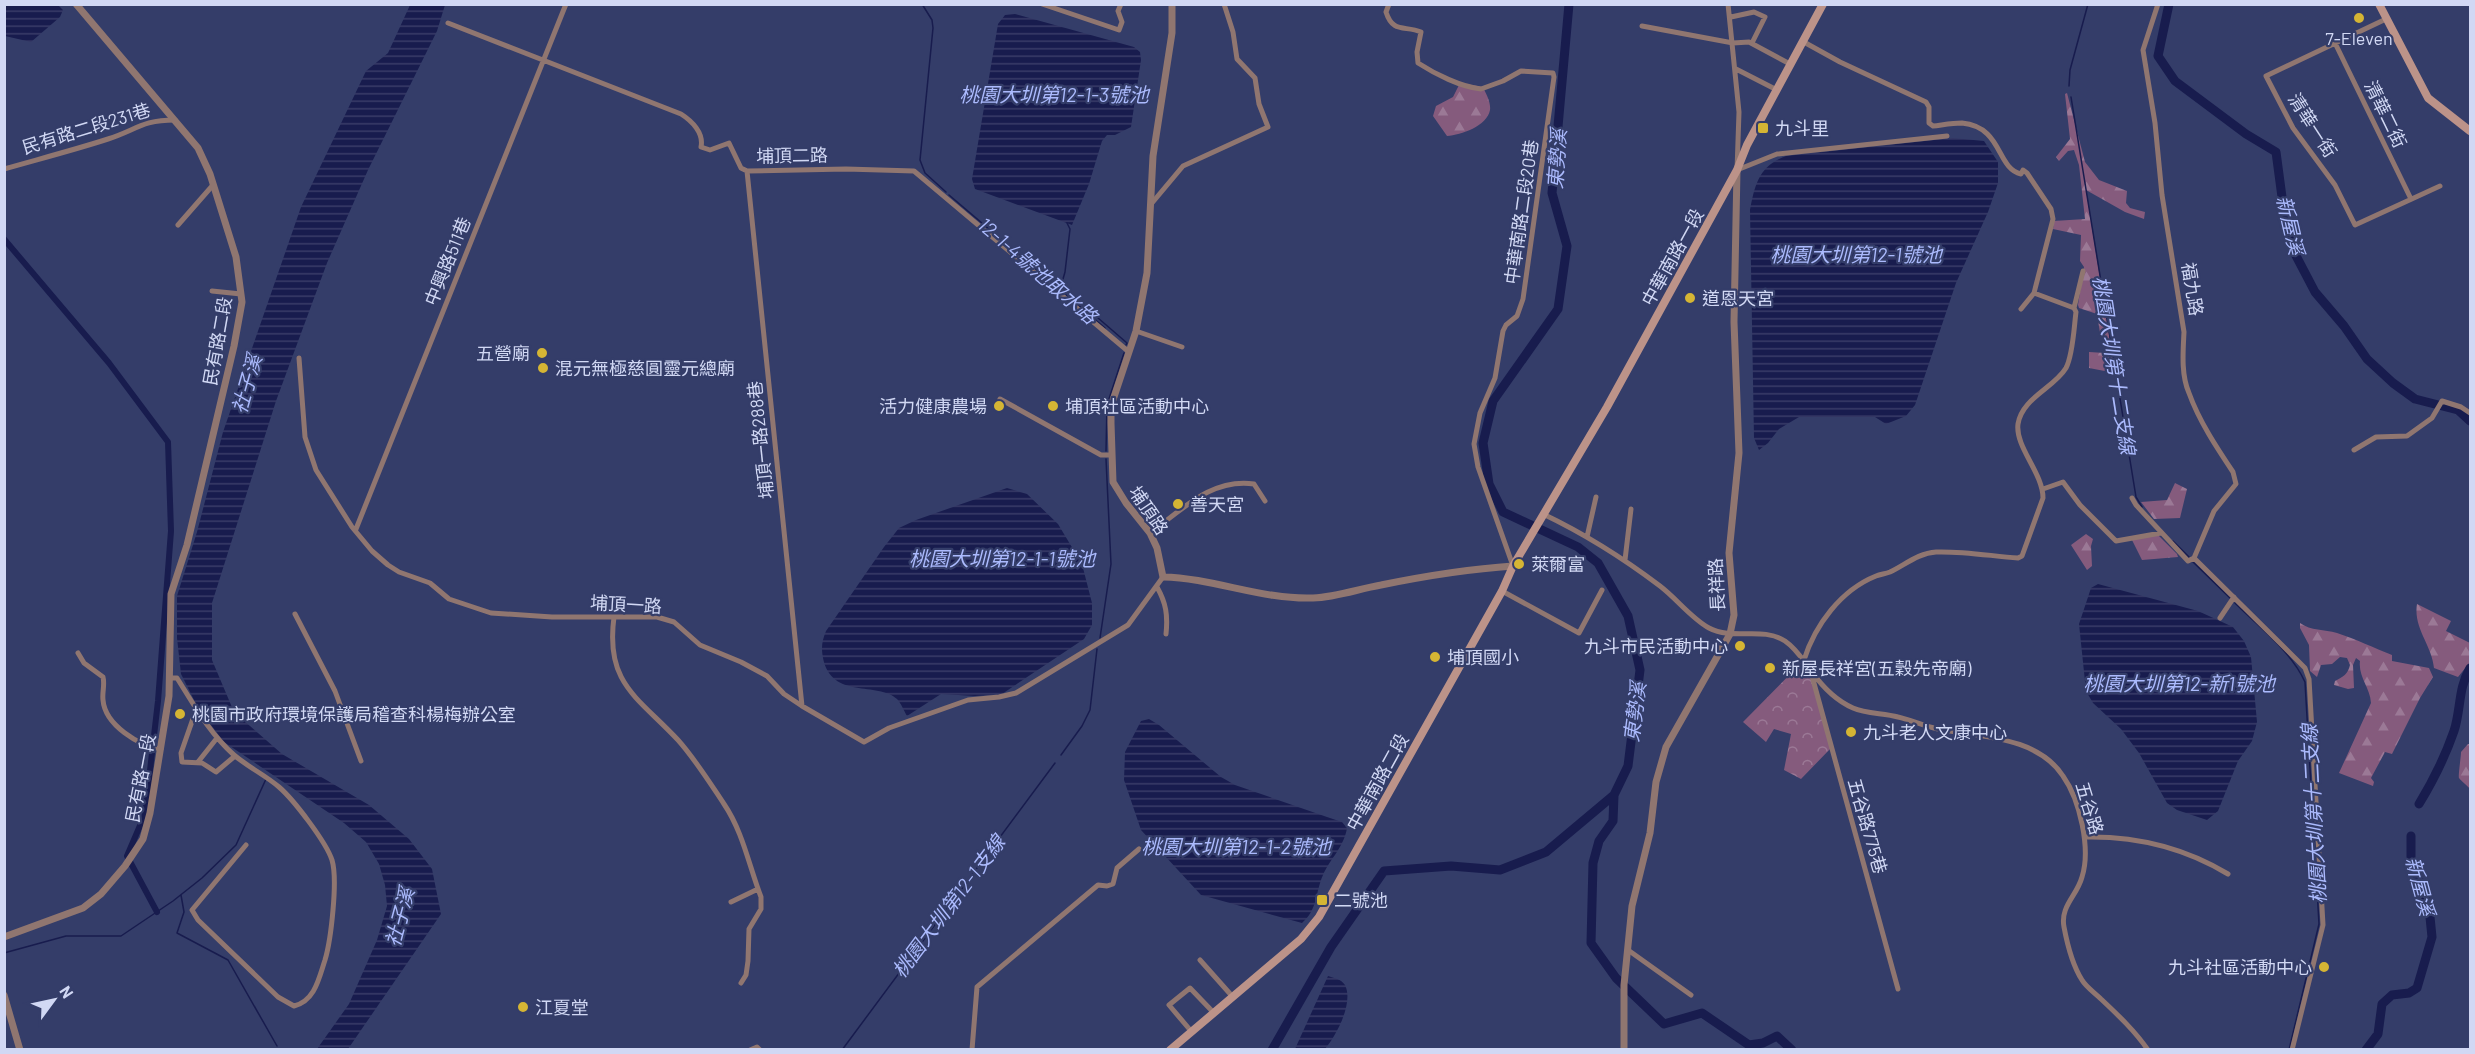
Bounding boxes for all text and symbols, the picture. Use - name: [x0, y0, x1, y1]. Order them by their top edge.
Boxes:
- marker: 7-Eleven: [2352, 11, 2366, 25]
- place label: 7-Eleven: [2325, 27, 2393, 49]
- street label: 清華二街: [2360, 77, 2412, 151]
- water label: 桃園大圳第12-1-3號池: [959, 82, 1151, 106]
- street label: 清華一街: [2284, 89, 2342, 161]
- street label: 民有路二段231巷: [19, 98, 153, 158]
- place label: 九斗里: [1775, 117, 1829, 139]
- marker: 九斗里: [1756, 121, 1770, 135]
- water label: 東勢溪: [1542, 125, 1570, 190]
- street label: 中華南路二段20巷: [1500, 138, 1542, 286]
- street label: 埔頂二路: [756, 143, 828, 167]
- water label: 新屋溪: [2273, 193, 2310, 260]
- street label: 中華南路一段: [1636, 204, 1708, 310]
- water label: 12-1-4號池取水路: [974, 212, 1104, 330]
- street label: 中興路511巷: [419, 214, 475, 308]
- water label: 桃園大圳第12-1號池: [1770, 242, 1944, 266]
- street label: 福九路: [2178, 261, 2208, 317]
- water label: 桃園大圳第十二支線: [2089, 274, 2141, 458]
- place label: 道恩天宮: [1702, 287, 1774, 309]
- marker: 道恩天宮: [1683, 291, 1697, 305]
- street label: 民有路二段: [198, 295, 236, 387]
- place label: 五營廟: [476, 342, 530, 364]
- marker: 五營廟: [535, 346, 549, 360]
- water label: 社子溪: [226, 349, 267, 416]
- place label: 混元無極慈圓靈元總廟: [555, 357, 735, 379]
- marker: 混元無極慈圓靈元總廟: [536, 361, 550, 375]
- street label: 埔頂一路288巷: [743, 380, 777, 500]
- place label: 活力健康農場: [879, 395, 987, 417]
- place label: 埔頂社區活動中心: [1065, 395, 1209, 417]
- marker: 活力健康農場: [992, 399, 1006, 413]
- marker: 埔頂社區活動中心: [1046, 399, 1060, 413]
- street label: 埔頂路: [1125, 481, 1173, 539]
- place label: 善天宮: [1190, 493, 1244, 515]
- marker: 善天宮: [1171, 497, 1185, 511]
- water label: 桃園大圳第12-1-1號池: [909, 546, 1097, 570]
- place label: 萊爾富: [1531, 553, 1585, 575]
- marker: 萊爾富: [1512, 557, 1526, 571]
- street label: 長祥路: [1704, 557, 1728, 613]
- street label: 埔頂一路: [589, 591, 663, 617]
- place label: 九斗市民活動中心: [1584, 635, 1728, 657]
- marker: 九斗市民活動中心: [1733, 639, 1747, 653]
- place label: 埔頂國小: [1447, 646, 1519, 668]
- marker: 埔頂國小: [1428, 650, 1442, 664]
- place label: 新屋長祥宮(五穀先帝廟): [1782, 657, 1972, 679]
- marker: 新屋長祥宮(五穀先帝廟): [1763, 661, 1777, 675]
- water label: 桃園大圳第12-新1號池: [2083, 671, 2277, 695]
- water label: 東勢溪: [1618, 678, 1650, 743]
- place label: 桃園市政府環境保護局稽查科楊梅辦公室: [192, 703, 516, 725]
- marker: 桃園市政府環境保護局稽查科楊梅辦公室: [173, 707, 187, 721]
- place label: 九斗老人文康中心: [1863, 721, 2007, 743]
- water label: 桃園大圳第十二支線: [2296, 721, 2330, 905]
- marker: 九斗老人文康中心: [1844, 725, 1858, 739]
- street label: 中華南路二段: [1341, 729, 1413, 835]
- street label: 民有路一段: [121, 732, 159, 824]
- street label: 五谷路775巷: [1844, 776, 1892, 876]
- street label: 五谷路: [2072, 779, 2108, 837]
- water label: 桃園大圳第12-1支線: [887, 829, 1010, 982]
- water label: 桃園大圳第12-1-2號池: [1141, 834, 1333, 858]
- water label: 新屋溪: [2402, 854, 2441, 921]
- water label: 社子溪: [380, 882, 419, 949]
- place label: 二號池: [1334, 889, 1388, 911]
- marker: 二號池: [1315, 893, 1329, 907]
- place label: 九斗社區活動中心: [2168, 956, 2312, 978]
- marker: 九斗社區活動中心: [2317, 960, 2331, 974]
- north arrow: [24, 970, 84, 1030]
- text: N: [56, 982, 78, 1001]
- place label: 江夏堂: [535, 996, 589, 1018]
- marker: 江夏堂: [516, 1000, 530, 1014]

